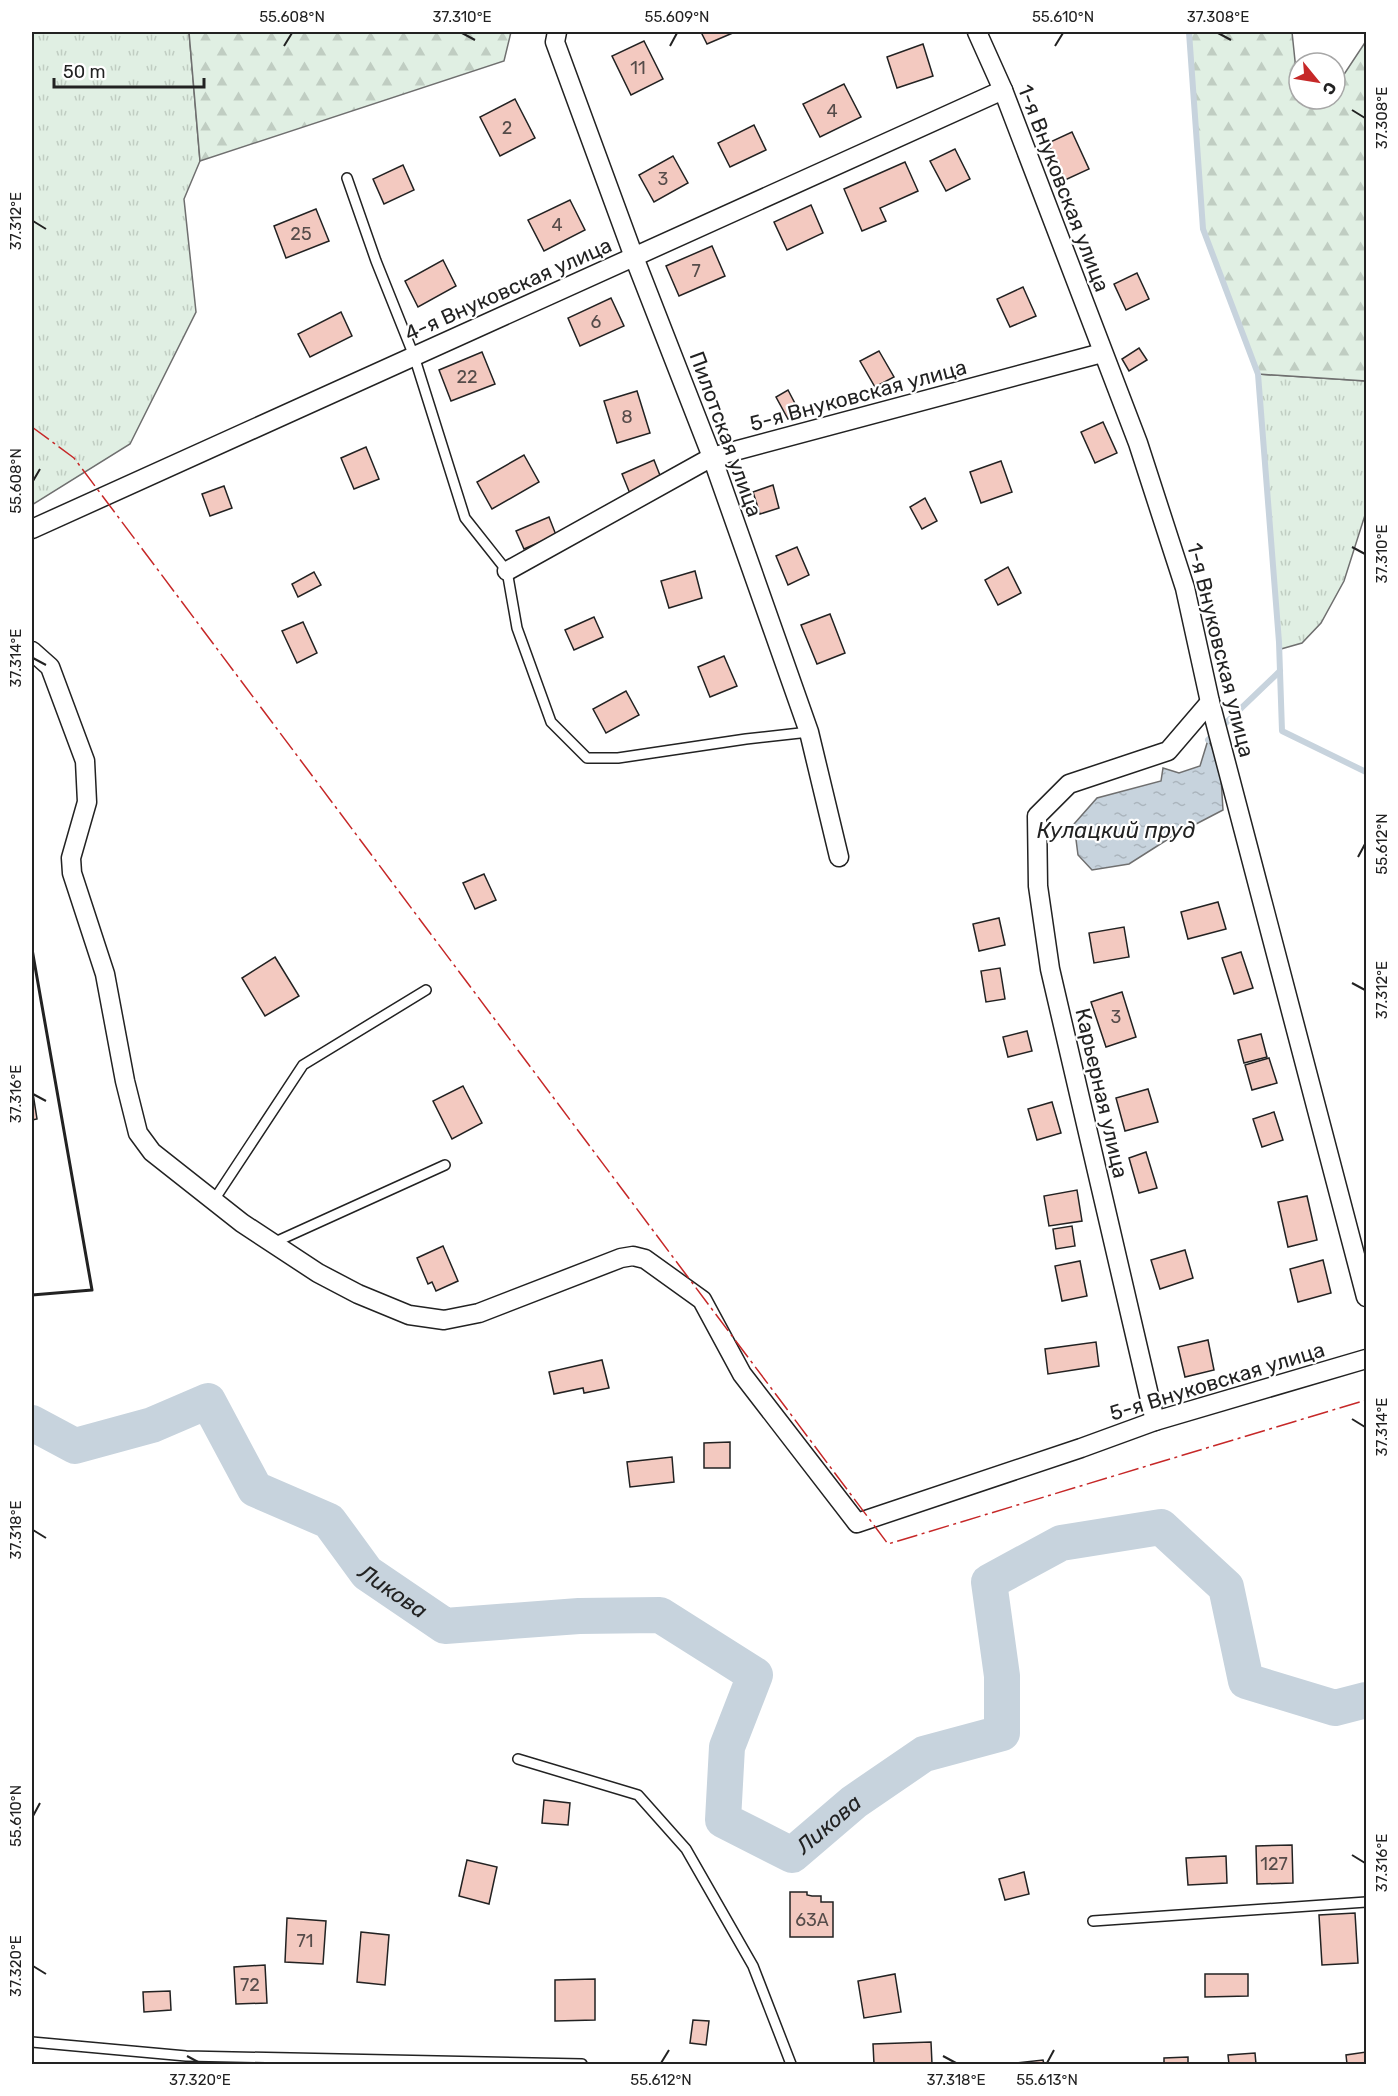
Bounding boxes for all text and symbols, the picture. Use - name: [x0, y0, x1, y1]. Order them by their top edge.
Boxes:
- text: 55.608°N: [259, 8, 325, 26]
- text: 37.310°E: [432, 8, 492, 26]
- text: 55.609°N: [644, 8, 710, 26]
- text: 55.610°N: [1032, 8, 1094, 26]
- text: 37.308°E: [1187, 8, 1249, 26]
- scale bar: [54, 51, 204, 89]
- north arrow: [1287, 51, 1347, 111]
- house number: 11: [630, 57, 646, 79]
- text: 50 m: [63, 61, 106, 83]
- text: С: [1319, 79, 1341, 98]
- street label: 1-я Внуковская улица: [1013, 81, 1115, 295]
- text: 37.308°E: [1373, 87, 1391, 149]
- house number: 4: [826, 100, 838, 122]
- house number: 2: [502, 117, 512, 139]
- house number: 3: [658, 168, 668, 190]
- text: 37.312°E: [7, 192, 25, 250]
- house number: 4: [551, 214, 563, 236]
- house number: 25: [290, 223, 312, 245]
- street label: 4-я Внуковская улица: [401, 232, 615, 346]
- house number: 7: [691, 260, 701, 282]
- house number: 6: [591, 311, 602, 333]
- street label: Пилотская улица: [684, 348, 768, 520]
- street label: 5-я Внуковская улица: [747, 354, 969, 436]
- house number: 22: [456, 366, 478, 388]
- house number: 8: [621, 406, 633, 428]
- text: 55.608°N: [7, 448, 25, 514]
- text: 37.310°E: [1373, 524, 1391, 584]
- street label: 1-я Внуковская улица: [1182, 540, 1260, 760]
- text: 37.314°E: [7, 629, 25, 687]
- text: 55.612°N: [1373, 813, 1391, 875]
- water label: Кулацкий пруд: [1037, 817, 1195, 844]
- text: 37.312°E: [1373, 961, 1391, 1019]
- street label: Карьерная улица: [1070, 1006, 1134, 1180]
- house number: 3: [1111, 1006, 1121, 1028]
- text: 37.316°E: [7, 1065, 25, 1123]
- street label: 5-я Внуковская улица: [1106, 1336, 1328, 1426]
- text: 37.314°E: [1373, 1398, 1391, 1456]
- text: 37.318°E: [7, 1500, 25, 1560]
- water label: Ликова: [352, 1557, 433, 1624]
- text: 55.610°N: [7, 1785, 25, 1847]
- water label: Ликова: [789, 1788, 867, 1861]
- text: 37.316°E: [1373, 1834, 1391, 1892]
- house number: 127: [1260, 1853, 1288, 1875]
- house number: 63А: [795, 1909, 829, 1931]
- house number: 71: [297, 1930, 313, 1952]
- text: 37.320°E: [7, 1935, 25, 1997]
- house number: 72: [240, 1974, 260, 1996]
- text: 37.320°E: [169, 2071, 231, 2089]
- text: 55.612°N: [630, 2071, 692, 2089]
- text: 37.318°E: [926, 2071, 986, 2089]
- text: 55.613°N: [1016, 2071, 1078, 2089]

